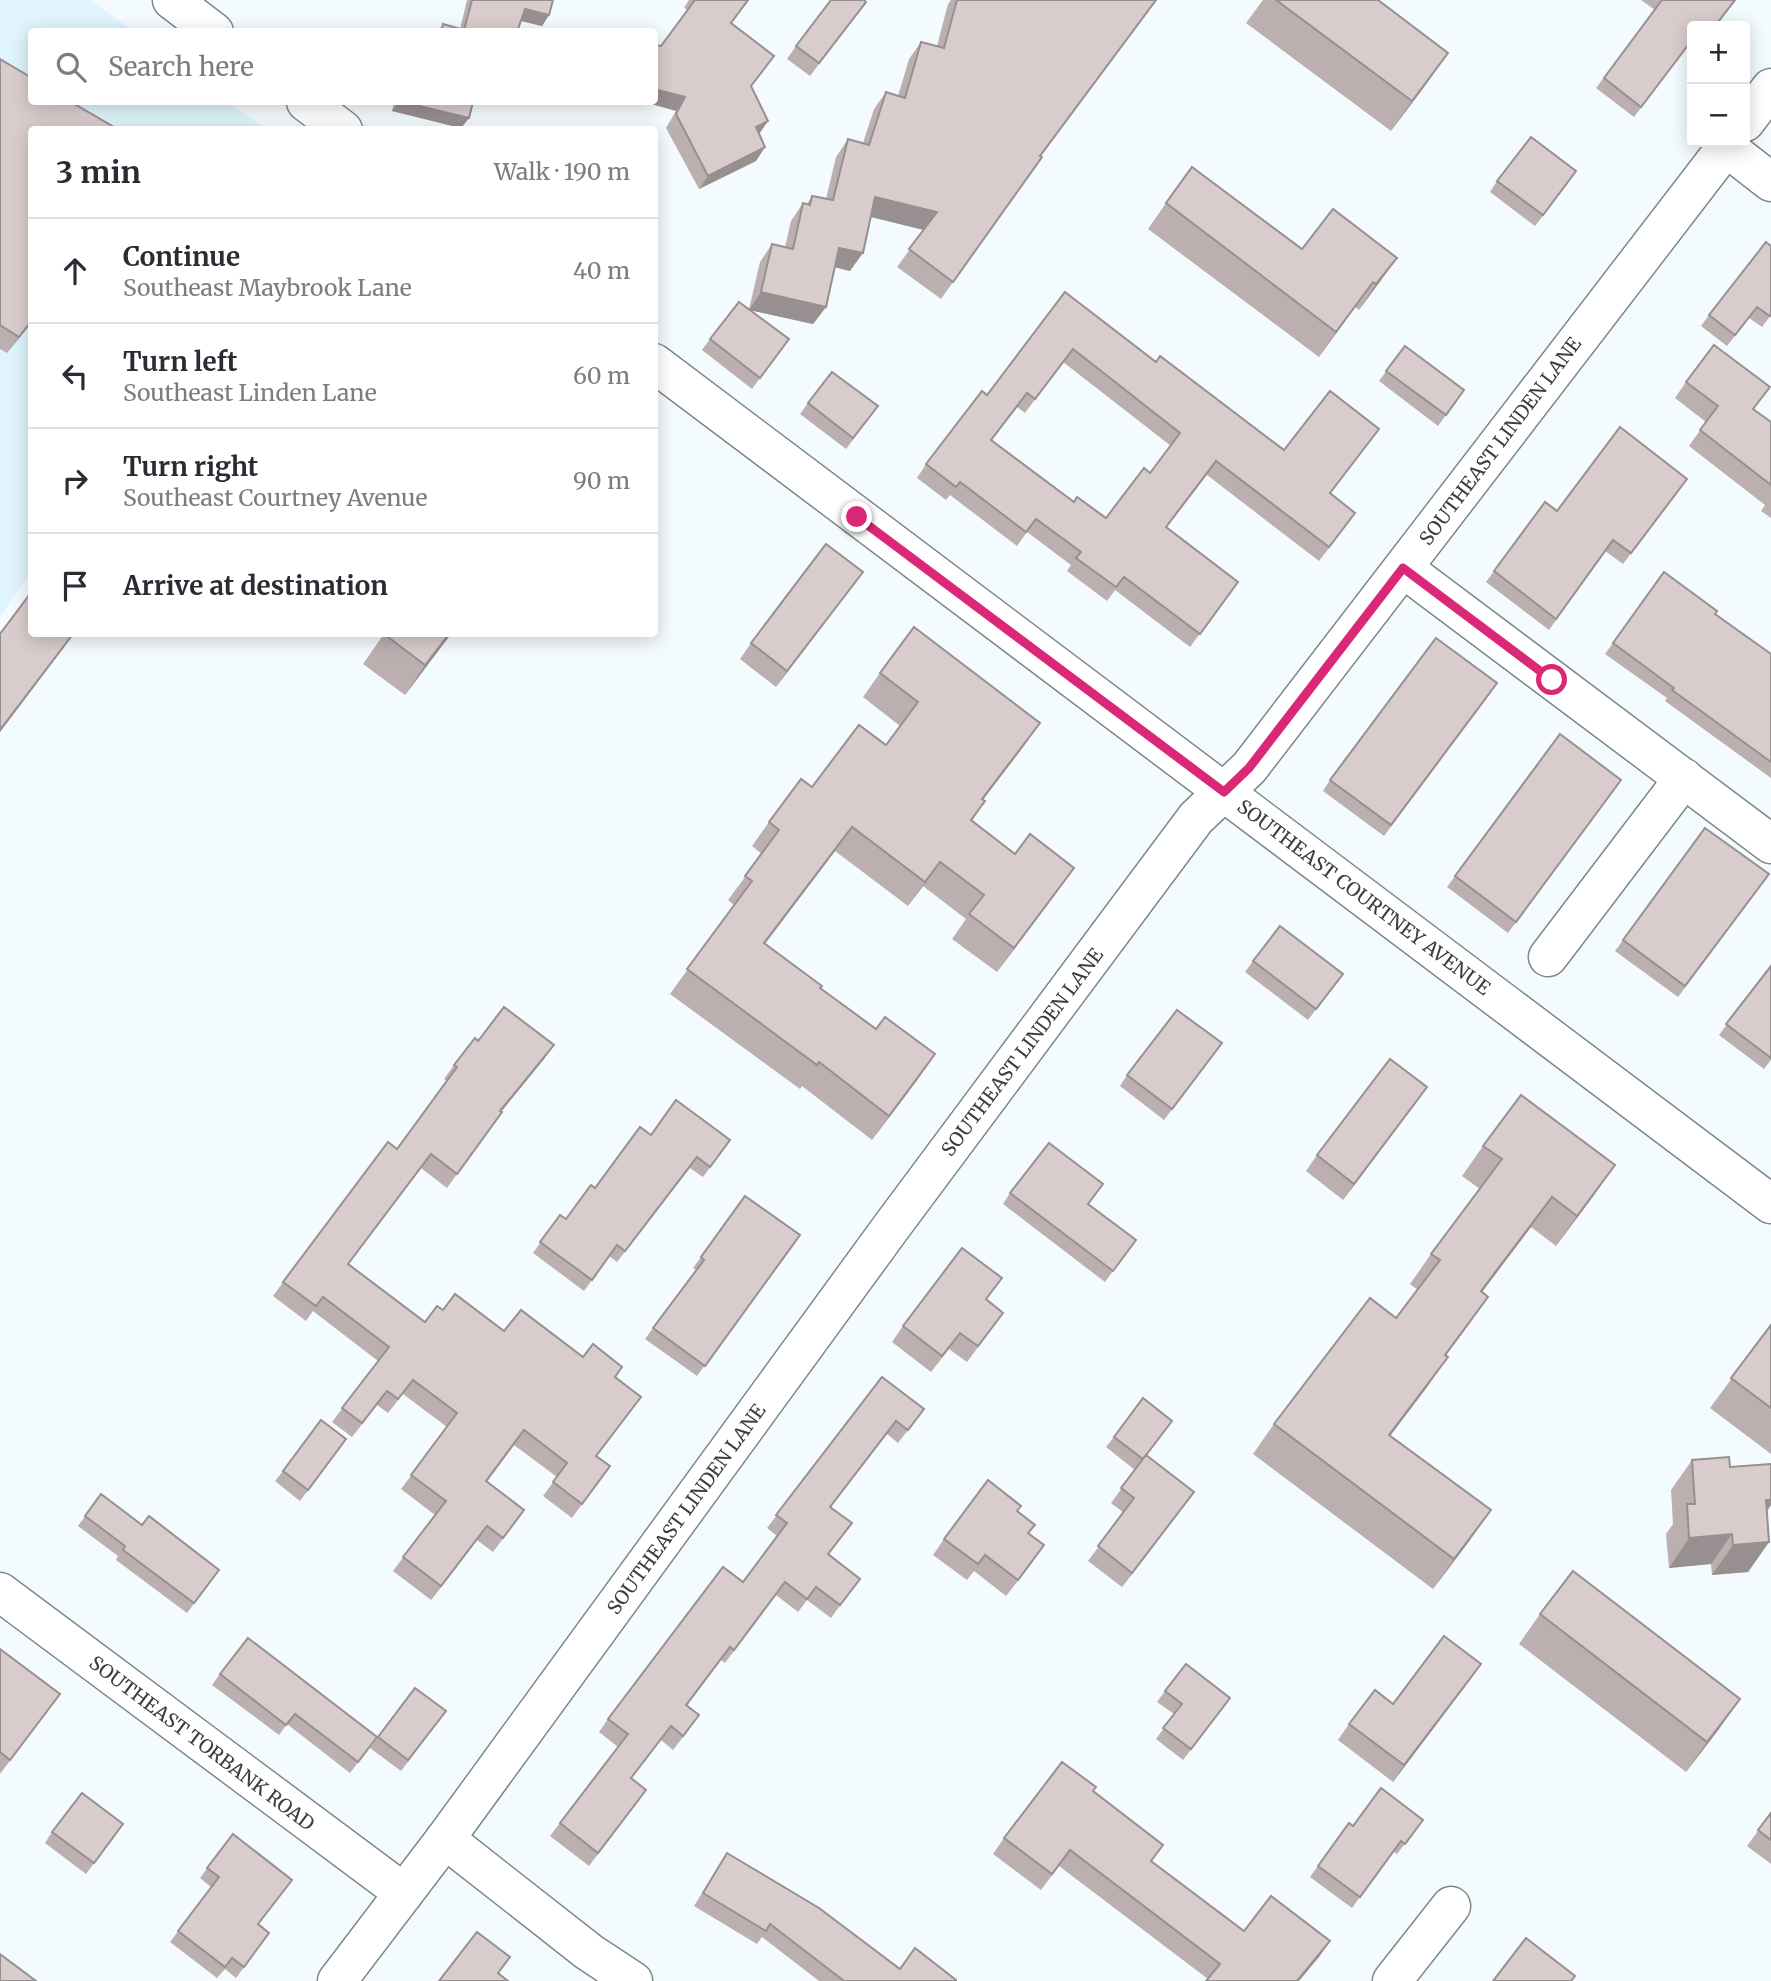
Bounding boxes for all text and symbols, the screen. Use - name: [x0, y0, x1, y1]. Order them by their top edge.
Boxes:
- map controls: [1687, 21, 1750, 147]
- button: +: [1687, 21, 1750, 84]
- search box: [28, 28, 658, 105]
- icon: search: [52, 48, 90, 86]
- text: Search here: [108, 50, 254, 83]
- button: −: [1687, 84, 1750, 147]
- text: 3 min: [56, 153, 141, 191]
- text: Walk · 190 m: [494, 157, 630, 186]
- text: Continue: [123, 240, 240, 273]
- icon: ahead: [56, 252, 94, 290]
- text: 40 m: [573, 256, 630, 285]
- text: Southeast Maybrook Lane: [123, 273, 412, 302]
- street label: SOUTHEAST LINDEN LANE: [1414, 332, 1586, 550]
- text: Turn left: [123, 345, 237, 378]
- icon: left: [56, 357, 94, 395]
- text: 60 m: [573, 361, 630, 390]
- text: Southeast Linden Lane: [123, 378, 377, 407]
- text: Turn right: [123, 450, 258, 483]
- icon: right: [56, 462, 94, 500]
- text: 90 m: [573, 466, 630, 495]
- text: Southeast Courtney Avenue: [123, 483, 427, 512]
- route end: [841, 501, 872, 532]
- icon: arrive: [56, 567, 94, 605]
- text: Arrive at destination: [123, 569, 388, 602]
- route start: [1536, 664, 1567, 695]
- street label: SOUTHEAST COURTNEY AVENUE: [1233, 794, 1495, 1000]
- street label: SOUTHEAST LINDEN LANE: [936, 943, 1108, 1161]
- street label: SOUTHEAST LINDEN LANE: [602, 1399, 770, 1619]
- street label: SOUTHEAST TORBANK ROAD: [85, 1650, 319, 1836]

